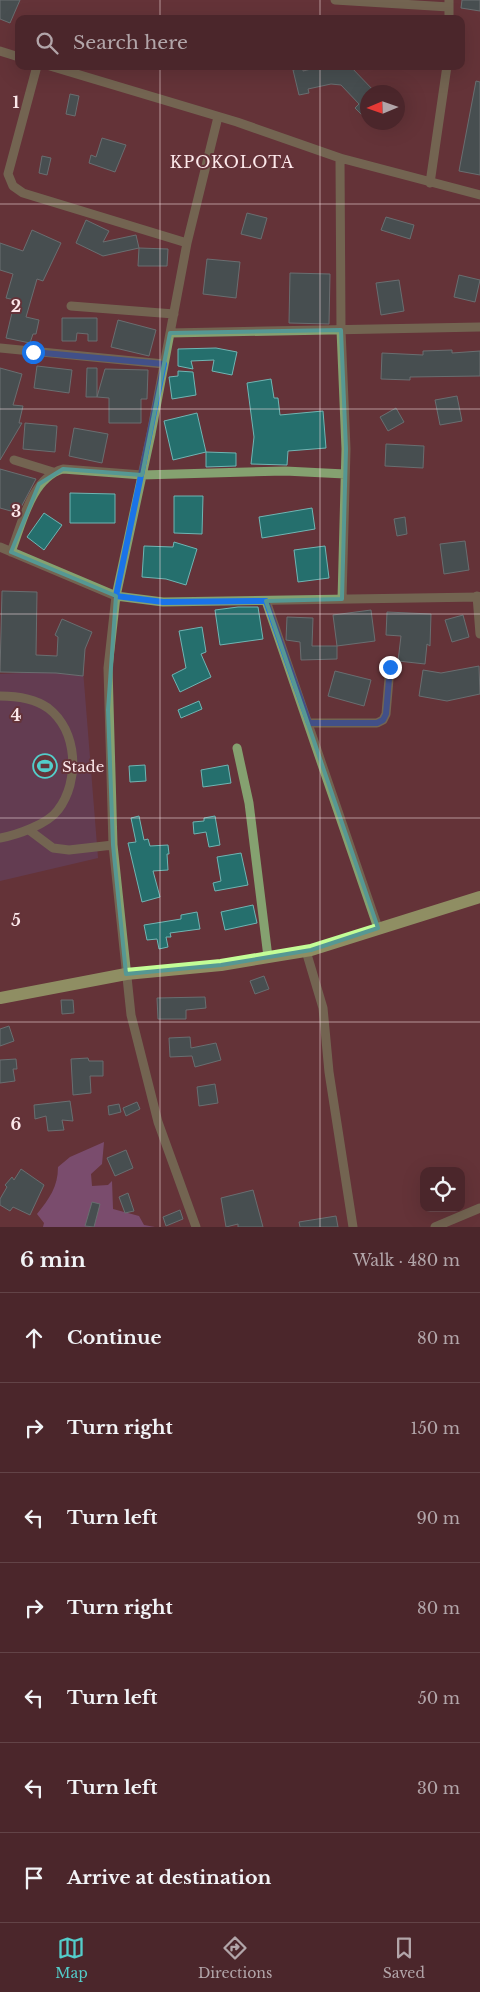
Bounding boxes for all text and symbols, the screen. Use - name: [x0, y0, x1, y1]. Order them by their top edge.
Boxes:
- search box: [15, 15, 465, 70]
- icon: search: [33, 29, 61, 57]
- text: Search here: [73, 31, 188, 54]
- north arrow: [360, 85, 405, 130]
- text: 1: [13, 92, 20, 112]
- district label: KPOKOLOTA: [170, 152, 294, 172]
- text: 2: [11, 296, 21, 316]
- route start: [22, 341, 45, 364]
- text: 3: [11, 501, 21, 521]
- route end: [379, 656, 402, 679]
- text: 4: [11, 705, 21, 725]
- sports icon: Stade: [32, 753, 58, 779]
- place label: Stade: [62, 757, 104, 776]
- text: 5: [11, 910, 21, 930]
- text: 6: [11, 1114, 22, 1134]
- map controls: [420, 1167, 465, 1212]
- button: locate: [420, 1167, 465, 1212]
- text: 6 min: [20, 1247, 86, 1273]
- text: Walk · 480 m: [353, 1250, 460, 1270]
- icon: ahead: [20, 1324, 48, 1352]
- text: Continue: [67, 1326, 162, 1349]
- text: 80 m: [417, 1328, 460, 1348]
- icon: right: [20, 1414, 48, 1442]
- text: Turn right: [67, 1416, 173, 1439]
- text: 150 m: [411, 1418, 460, 1438]
- icon: left: [20, 1504, 48, 1532]
- text: Turn left: [67, 1506, 158, 1529]
- text: 90 m: [417, 1508, 460, 1528]
- icon: right: [20, 1594, 48, 1622]
- text: Turn right: [67, 1596, 173, 1619]
- text: 80 m: [417, 1598, 460, 1618]
- icon: left: [20, 1684, 48, 1712]
- text: Turn left: [67, 1686, 158, 1709]
- text: 50 m: [418, 1688, 460, 1708]
- icon: left: [20, 1774, 48, 1802]
- text: Turn left: [67, 1776, 158, 1799]
- text: 30 m: [417, 1778, 460, 1798]
- icon: arrive: [20, 1864, 48, 1892]
- text: Arrive at destination: [67, 1866, 271, 1889]
- tab: Map: [55, 1934, 88, 1982]
- tab: Directions: [198, 1934, 272, 1982]
- tab: Saved: [383, 1934, 425, 1982]

